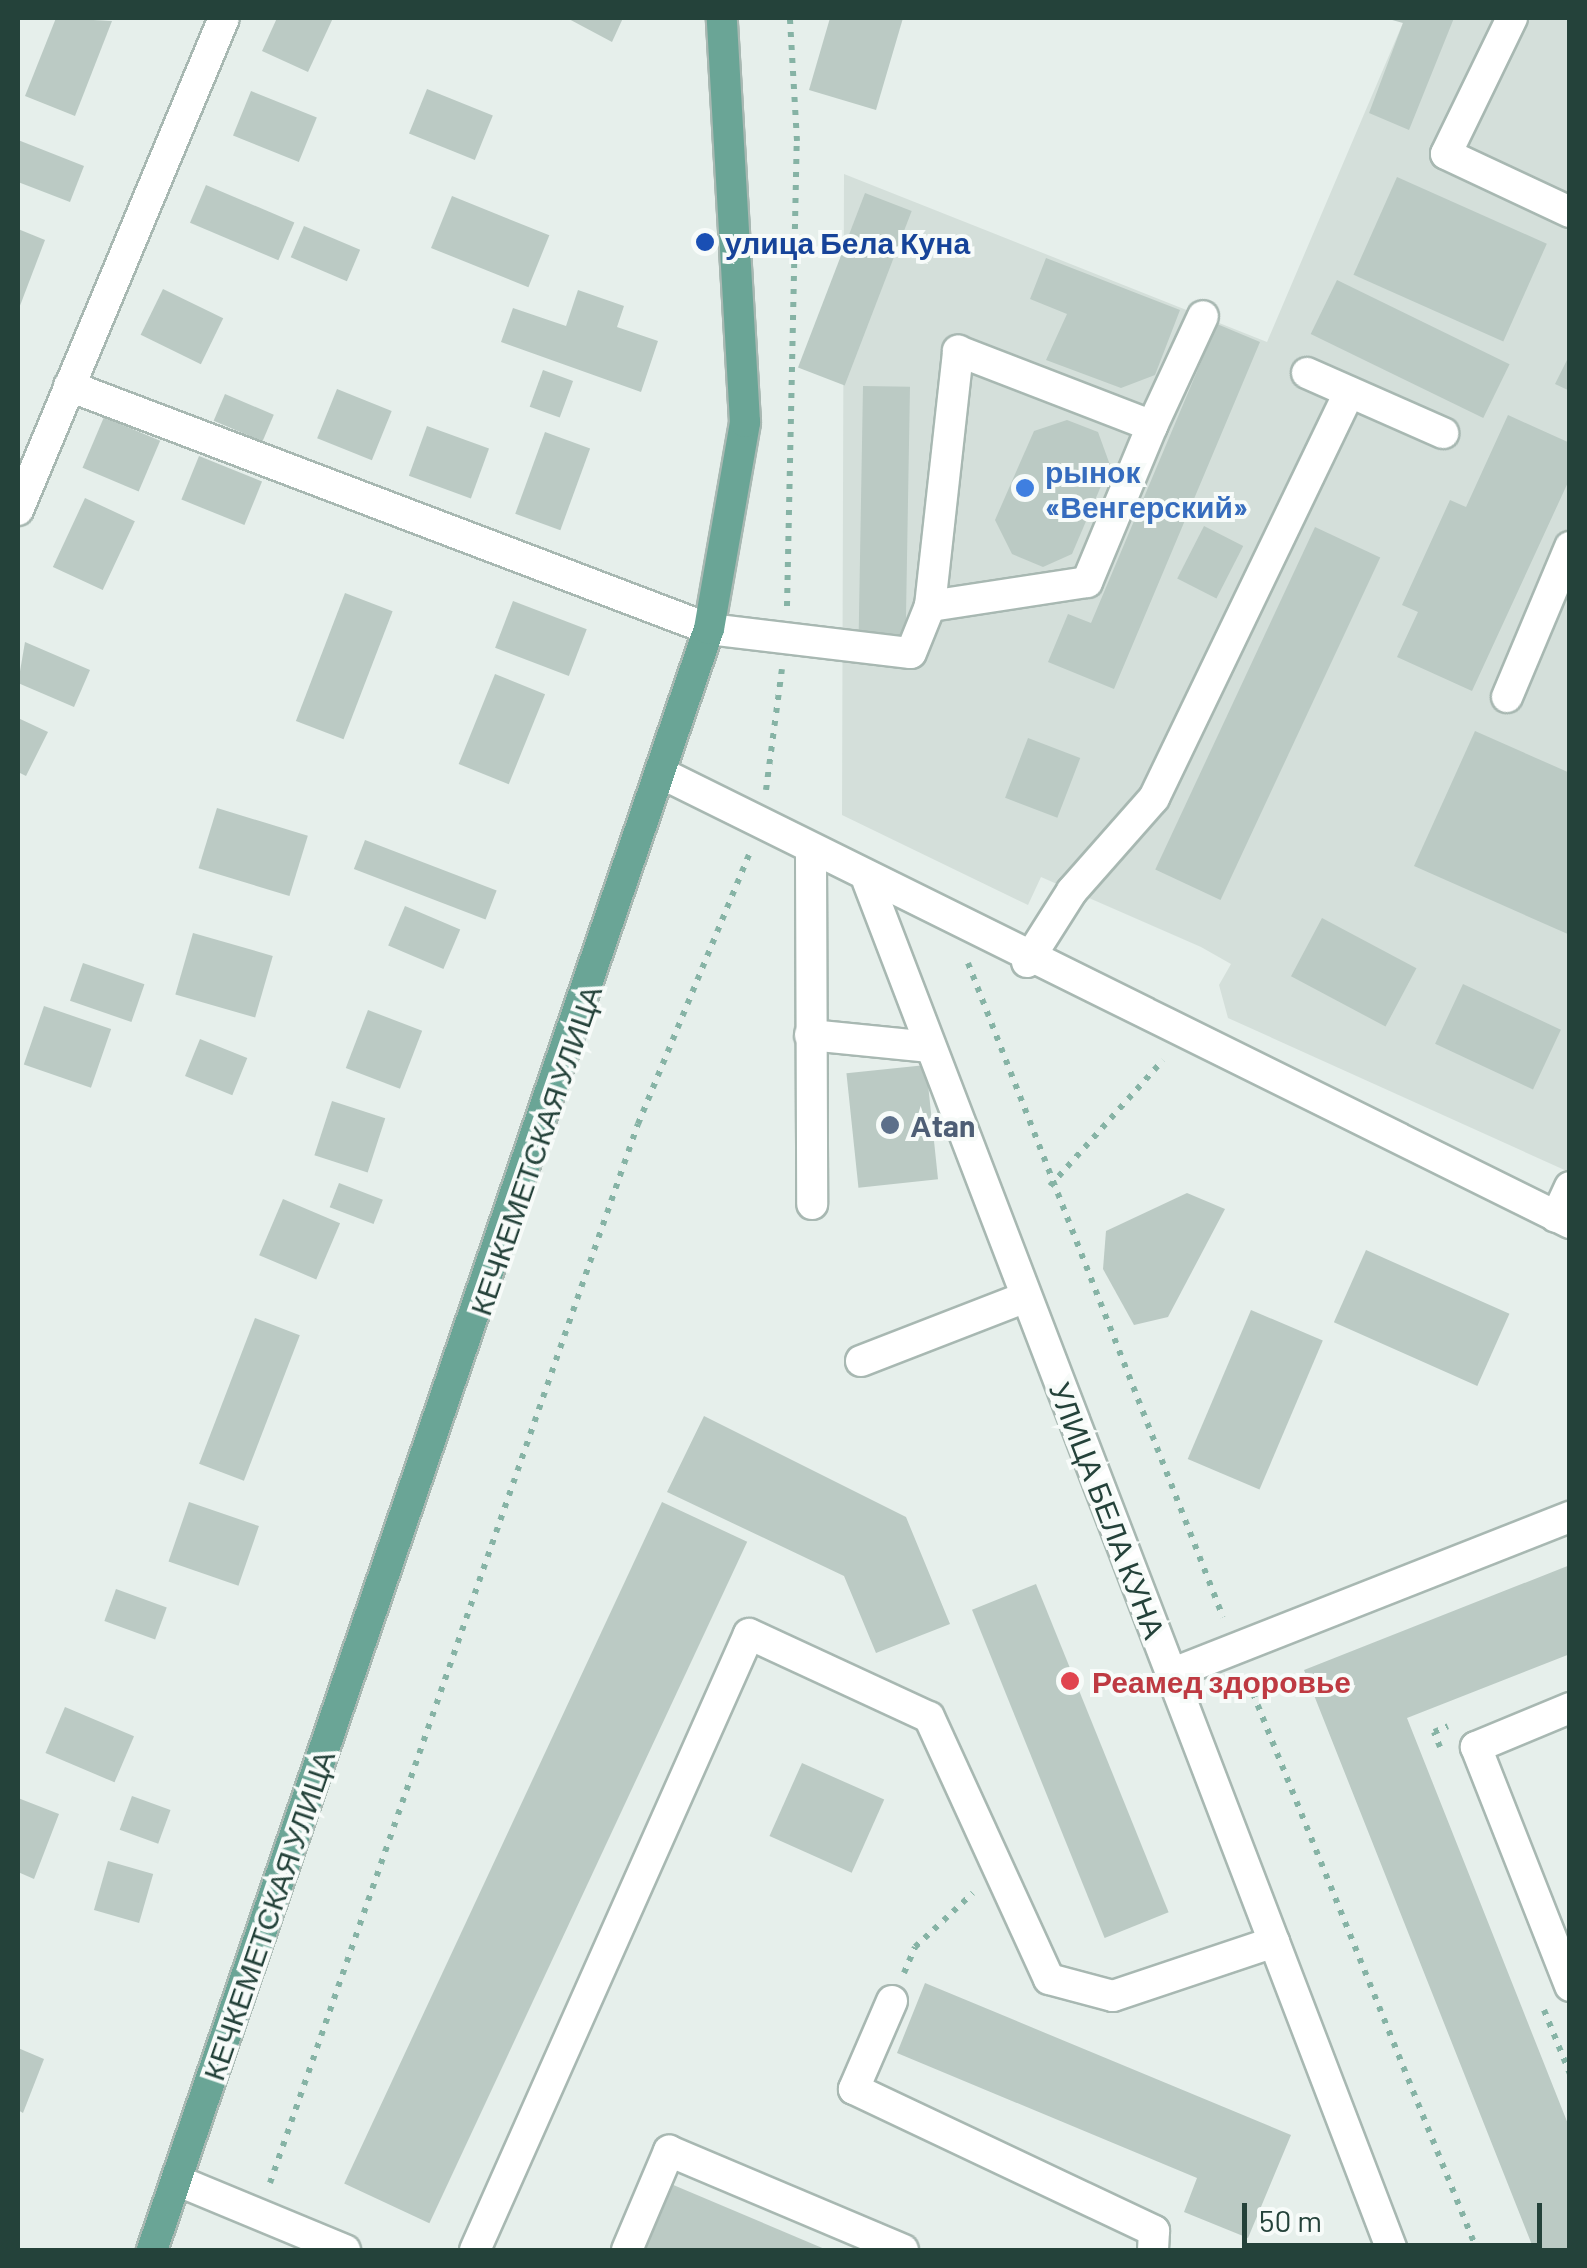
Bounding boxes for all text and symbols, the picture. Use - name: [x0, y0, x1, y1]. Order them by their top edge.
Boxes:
- place label: улица Бела Куна: [725, 224, 970, 260]
- marker: улица Бела Куна: [694, 231, 716, 253]
- place label: рынок «Венгерский»: [1045, 453, 1248, 524]
- marker: рынок «Венгерский»: [1014, 477, 1036, 499]
- street label: КЕЧКЕМЕТСКАЯ УЛИЦА: [462, 980, 608, 1320]
- place label: Аtan: [910, 1107, 975, 1143]
- marker: Аtan: [879, 1114, 901, 1136]
- street label: УЛИЦА БЕЛА КУНА: [1043, 1377, 1173, 1643]
- place label: Реамед здоровье: [1092, 1663, 1351, 1699]
- marker: Реамед здоровье: [1057, 1668, 1083, 1694]
- street label: КЕЧКЕМЕТСКАЯ УЛИЦА: [195, 1745, 341, 2085]
- scale bar: [1247, 2183, 1547, 2245]
- text: 50 m: [1259, 2202, 1322, 2238]

